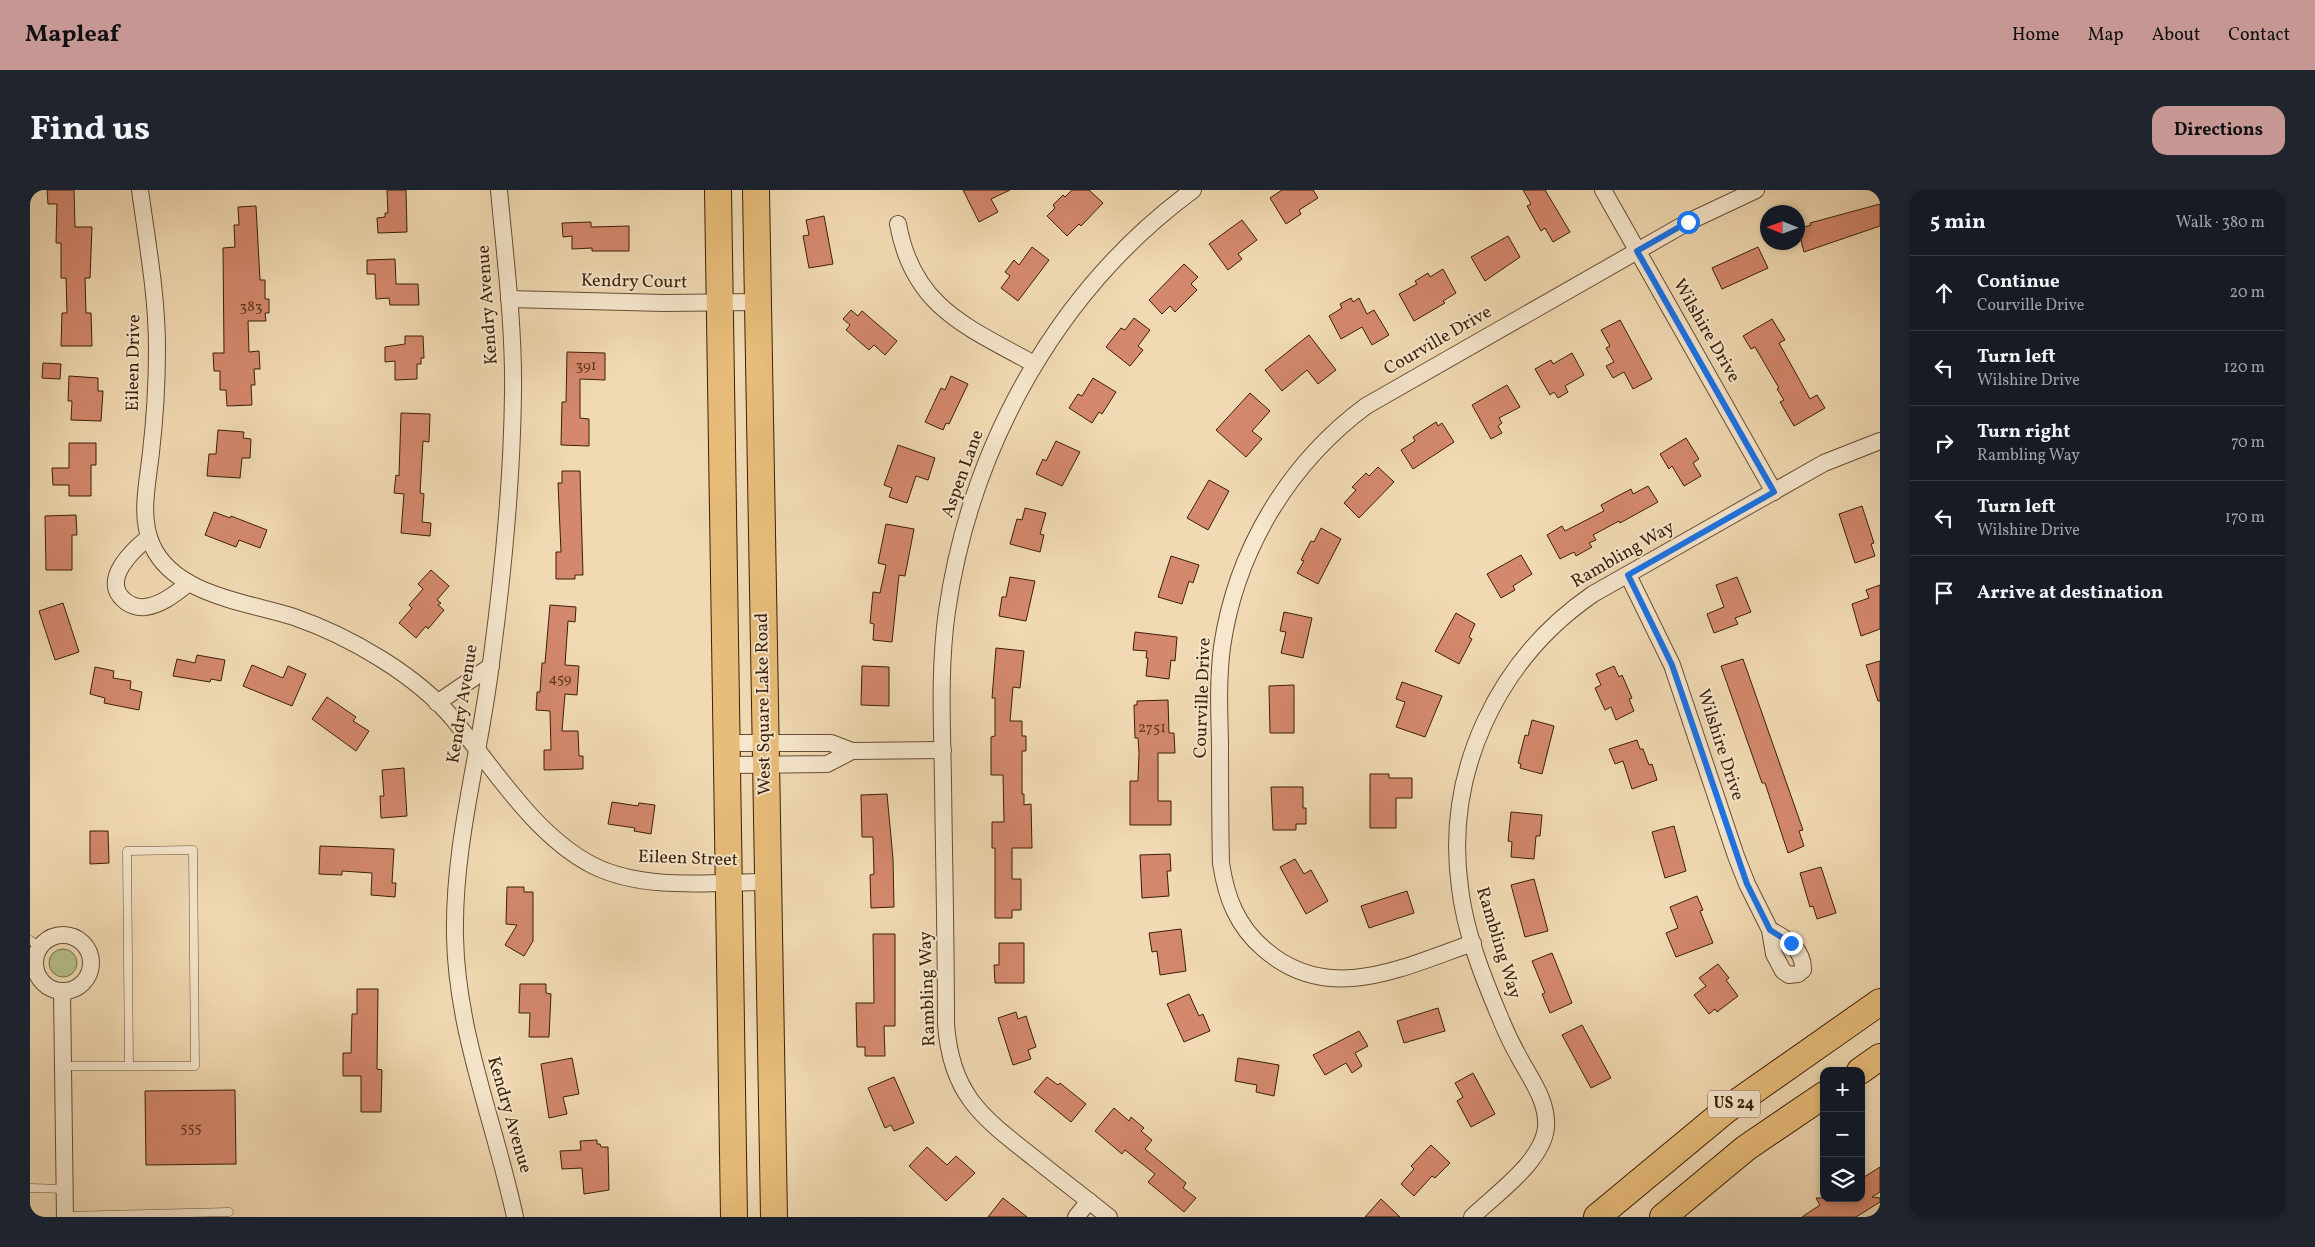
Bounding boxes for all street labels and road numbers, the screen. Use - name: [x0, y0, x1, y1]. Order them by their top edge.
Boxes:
- street label: Kendry Avenue: [471, 244, 505, 366]
- street label: Kendry Court: [580, 269, 688, 295]
- street label: Wilshire Drive: [1666, 275, 1746, 387]
- street label: Courville Drive: [1379, 300, 1497, 382]
- street label: Eileen Drive: [121, 314, 147, 412]
- street label: Aspen Lane: [936, 427, 990, 521]
- street label: Rambling Way: [1567, 515, 1680, 595]
- street label: West Square Lake Road: [750, 612, 778, 796]
- street label: Courville Drive: [1188, 637, 1218, 759]
- street label: Kendry Avenue: [441, 643, 485, 765]
- street label: Wilshire Drive: [1690, 686, 1750, 804]
- street label: Eileen Street: [637, 845, 739, 873]
- street label: Rambling Way: [1469, 884, 1527, 1002]
- street label: Rambling Way: [913, 931, 943, 1047]
- street label: Kendry Avenue: [480, 1054, 538, 1176]
- road number: US 24: [1708, 1091, 1760, 1118]

